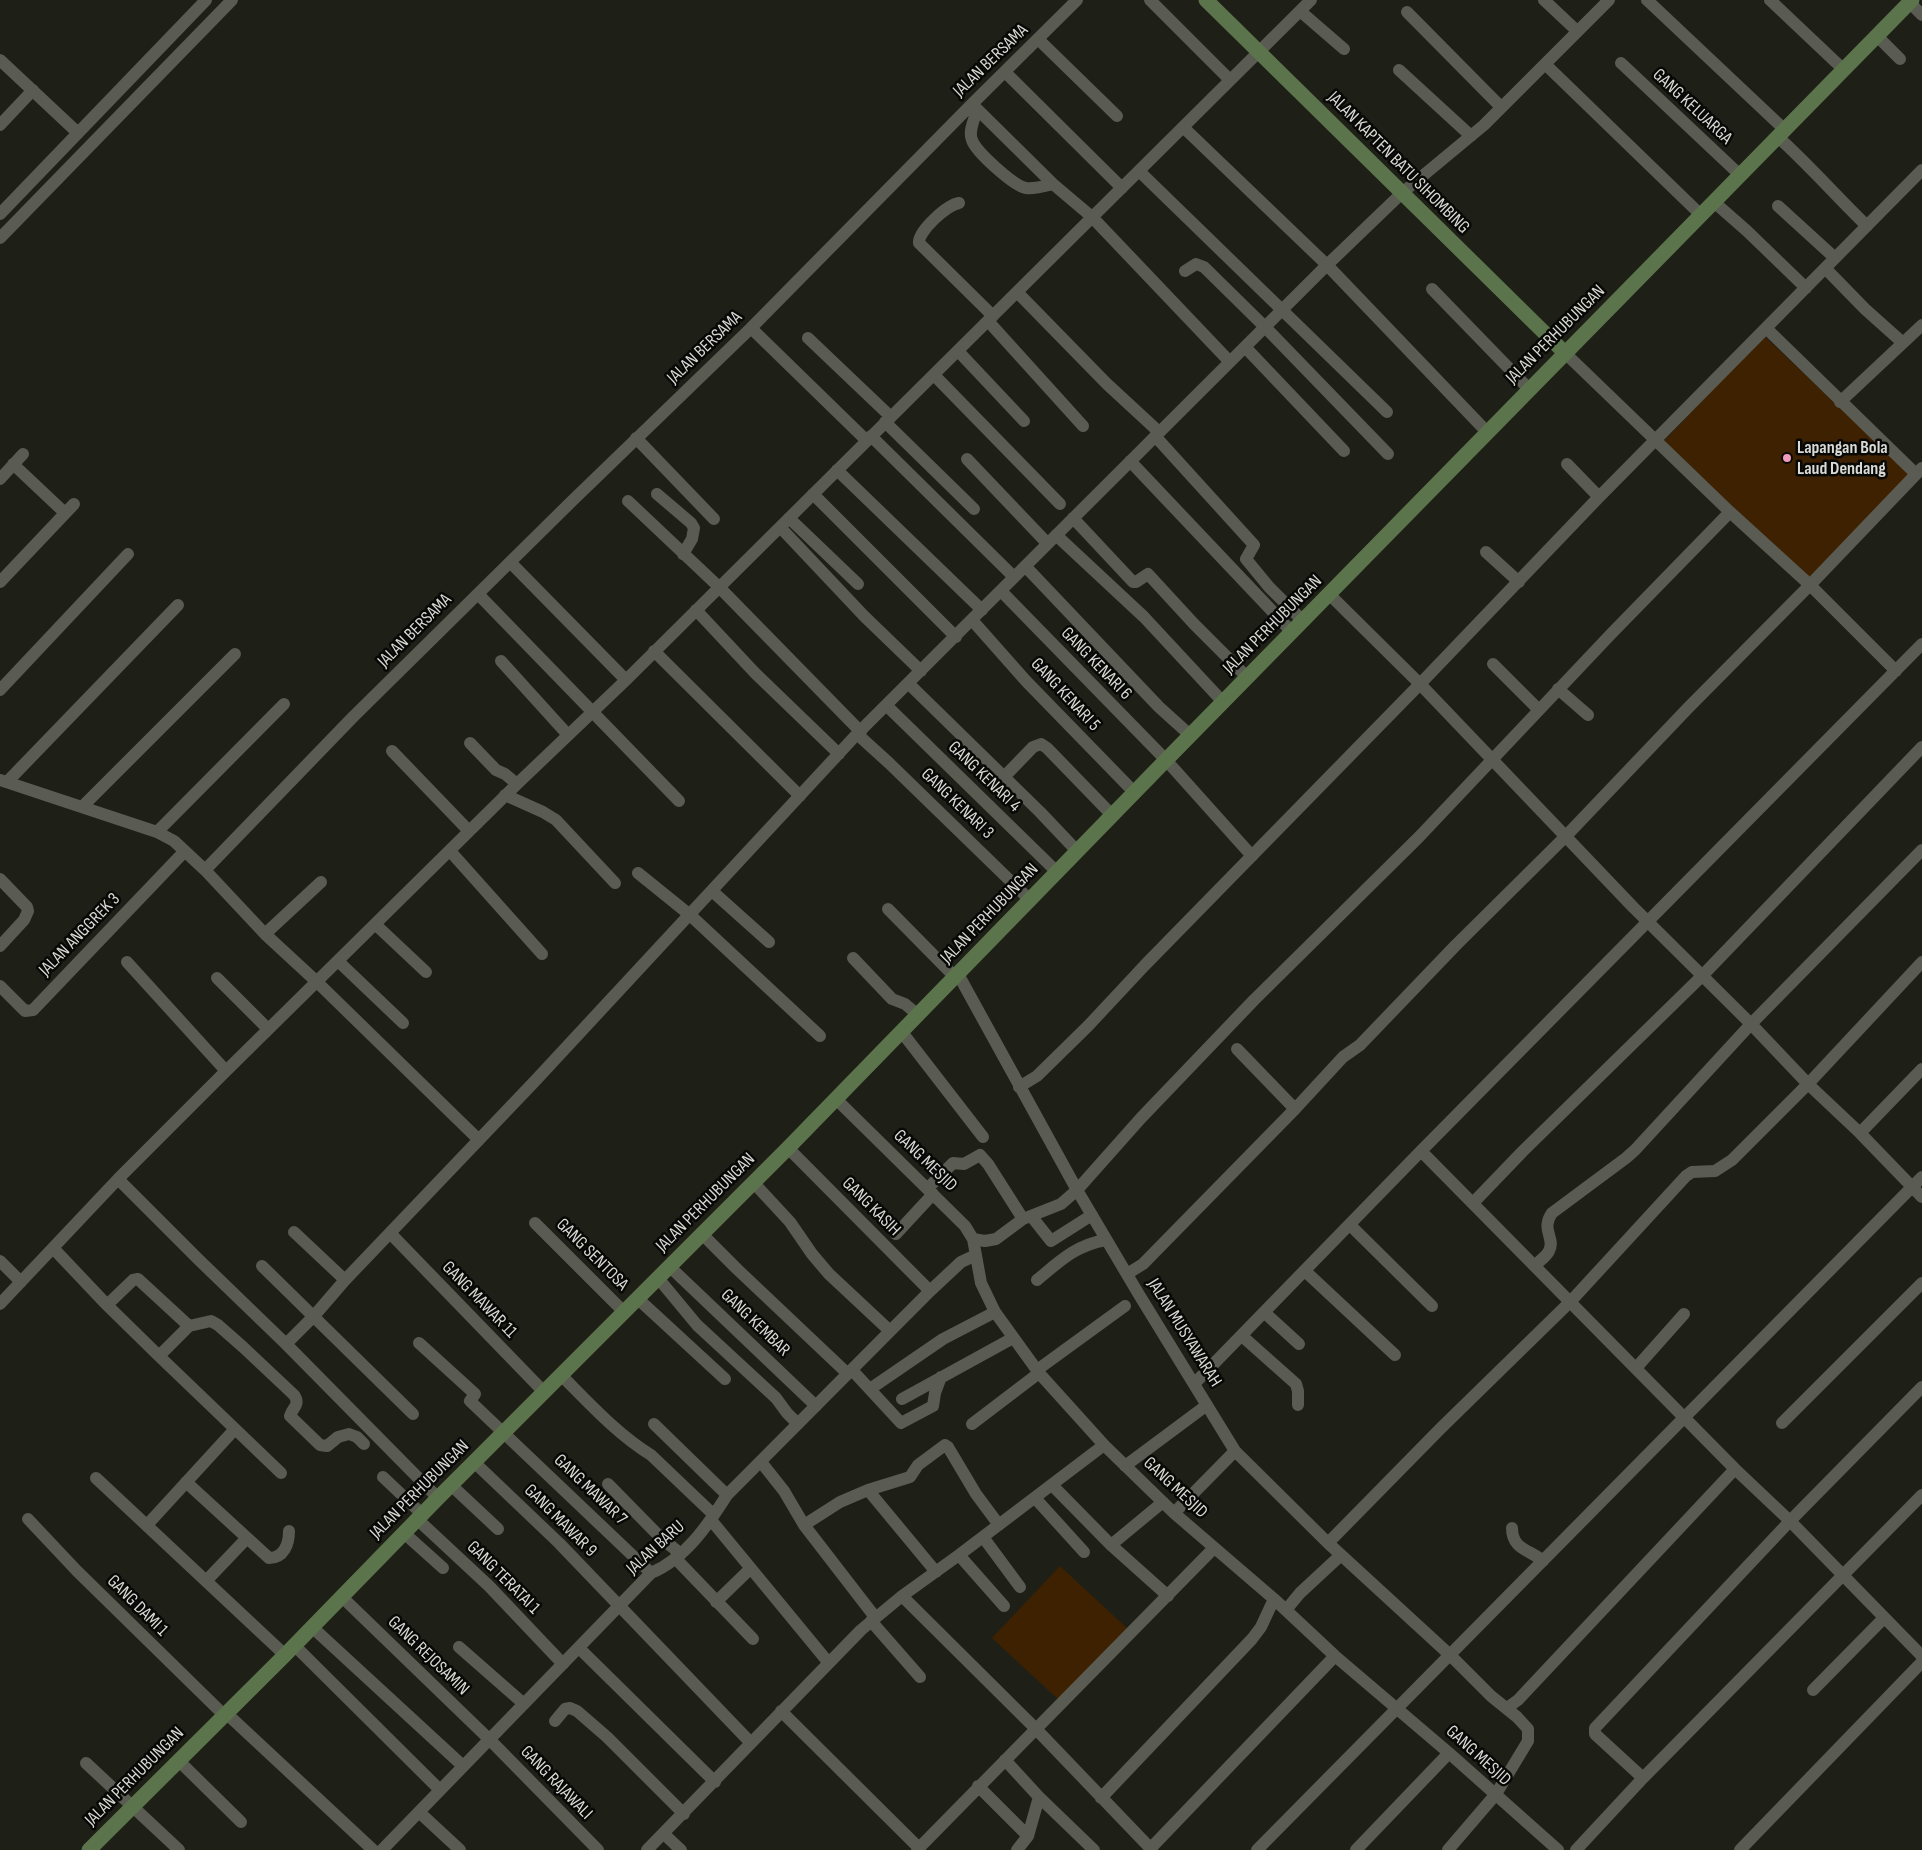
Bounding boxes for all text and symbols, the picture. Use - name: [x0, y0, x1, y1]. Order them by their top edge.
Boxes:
- street label: JALAN BERSAMA: [949, 20, 1033, 102]
- street label: GANG KELUARGA: [1648, 65, 1736, 149]
- street label: JALAN KAPTEN BATU SIHOMBING: [1322, 87, 1474, 239]
- street label: JALAN PERHUBUNGAN: [1502, 281, 1610, 389]
- street label: JALAN BERSAMA: [663, 307, 747, 389]
- place label: Lapangan Bola Laud Dendang: [1797, 437, 1888, 479]
- marker: Lapangan Bola Laud Dendang: [1781, 452, 1793, 464]
- street label: JALAN PERHUBUNGAN: [1219, 571, 1327, 679]
- street label: JALAN BERSAMA: [374, 590, 456, 672]
- street label: GANG KENARI 6: [1056, 623, 1136, 705]
- street label: GANG KENARI 5: [1026, 654, 1104, 736]
- street label: GANG KENARI 4: [943, 737, 1025, 817]
- street label: GANG KENARI 3: [916, 764, 998, 844]
- street label: JALAN PERHUBUNGAN: [937, 859, 1043, 969]
- street label: JALAN ANGGREK 3: [35, 889, 125, 981]
- street label: GANG MESJID: [889, 1125, 961, 1197]
- street label: JALAN PERHUBUNGAN: [652, 1149, 760, 1257]
- street label: GANG KASIH: [837, 1173, 905, 1241]
- street label: GANG SENTOSA: [551, 1214, 633, 1296]
- street label: GANG MAWAR 11: [437, 1257, 521, 1343]
- street label: JALAN MUSYAWARAH: [1142, 1275, 1226, 1391]
- street label: GANG KEMBAR: [716, 1285, 794, 1361]
- street label: JALAN PERHUBUNGAN: [366, 1436, 474, 1544]
- street label: GANG MAWAR 7: [549, 1450, 631, 1530]
- street label: GANG MESJID: [1138, 1453, 1212, 1523]
- street label: GANG MAWAR 9: [519, 1480, 601, 1562]
- street label: JALAN BARU: [622, 1516, 690, 1580]
- street label: GANG TERATAI 1: [462, 1537, 544, 1619]
- street label: GANG DAMI 1: [102, 1571, 172, 1641]
- street label: GANG REJOSAMIN: [383, 1612, 473, 1700]
- street label: GANG MESJID: [1441, 1721, 1515, 1791]
- street label: JALAN PERHUBUNGAN: [81, 1723, 189, 1831]
- street label: GANG RAJAWALI: [516, 1742, 596, 1824]

